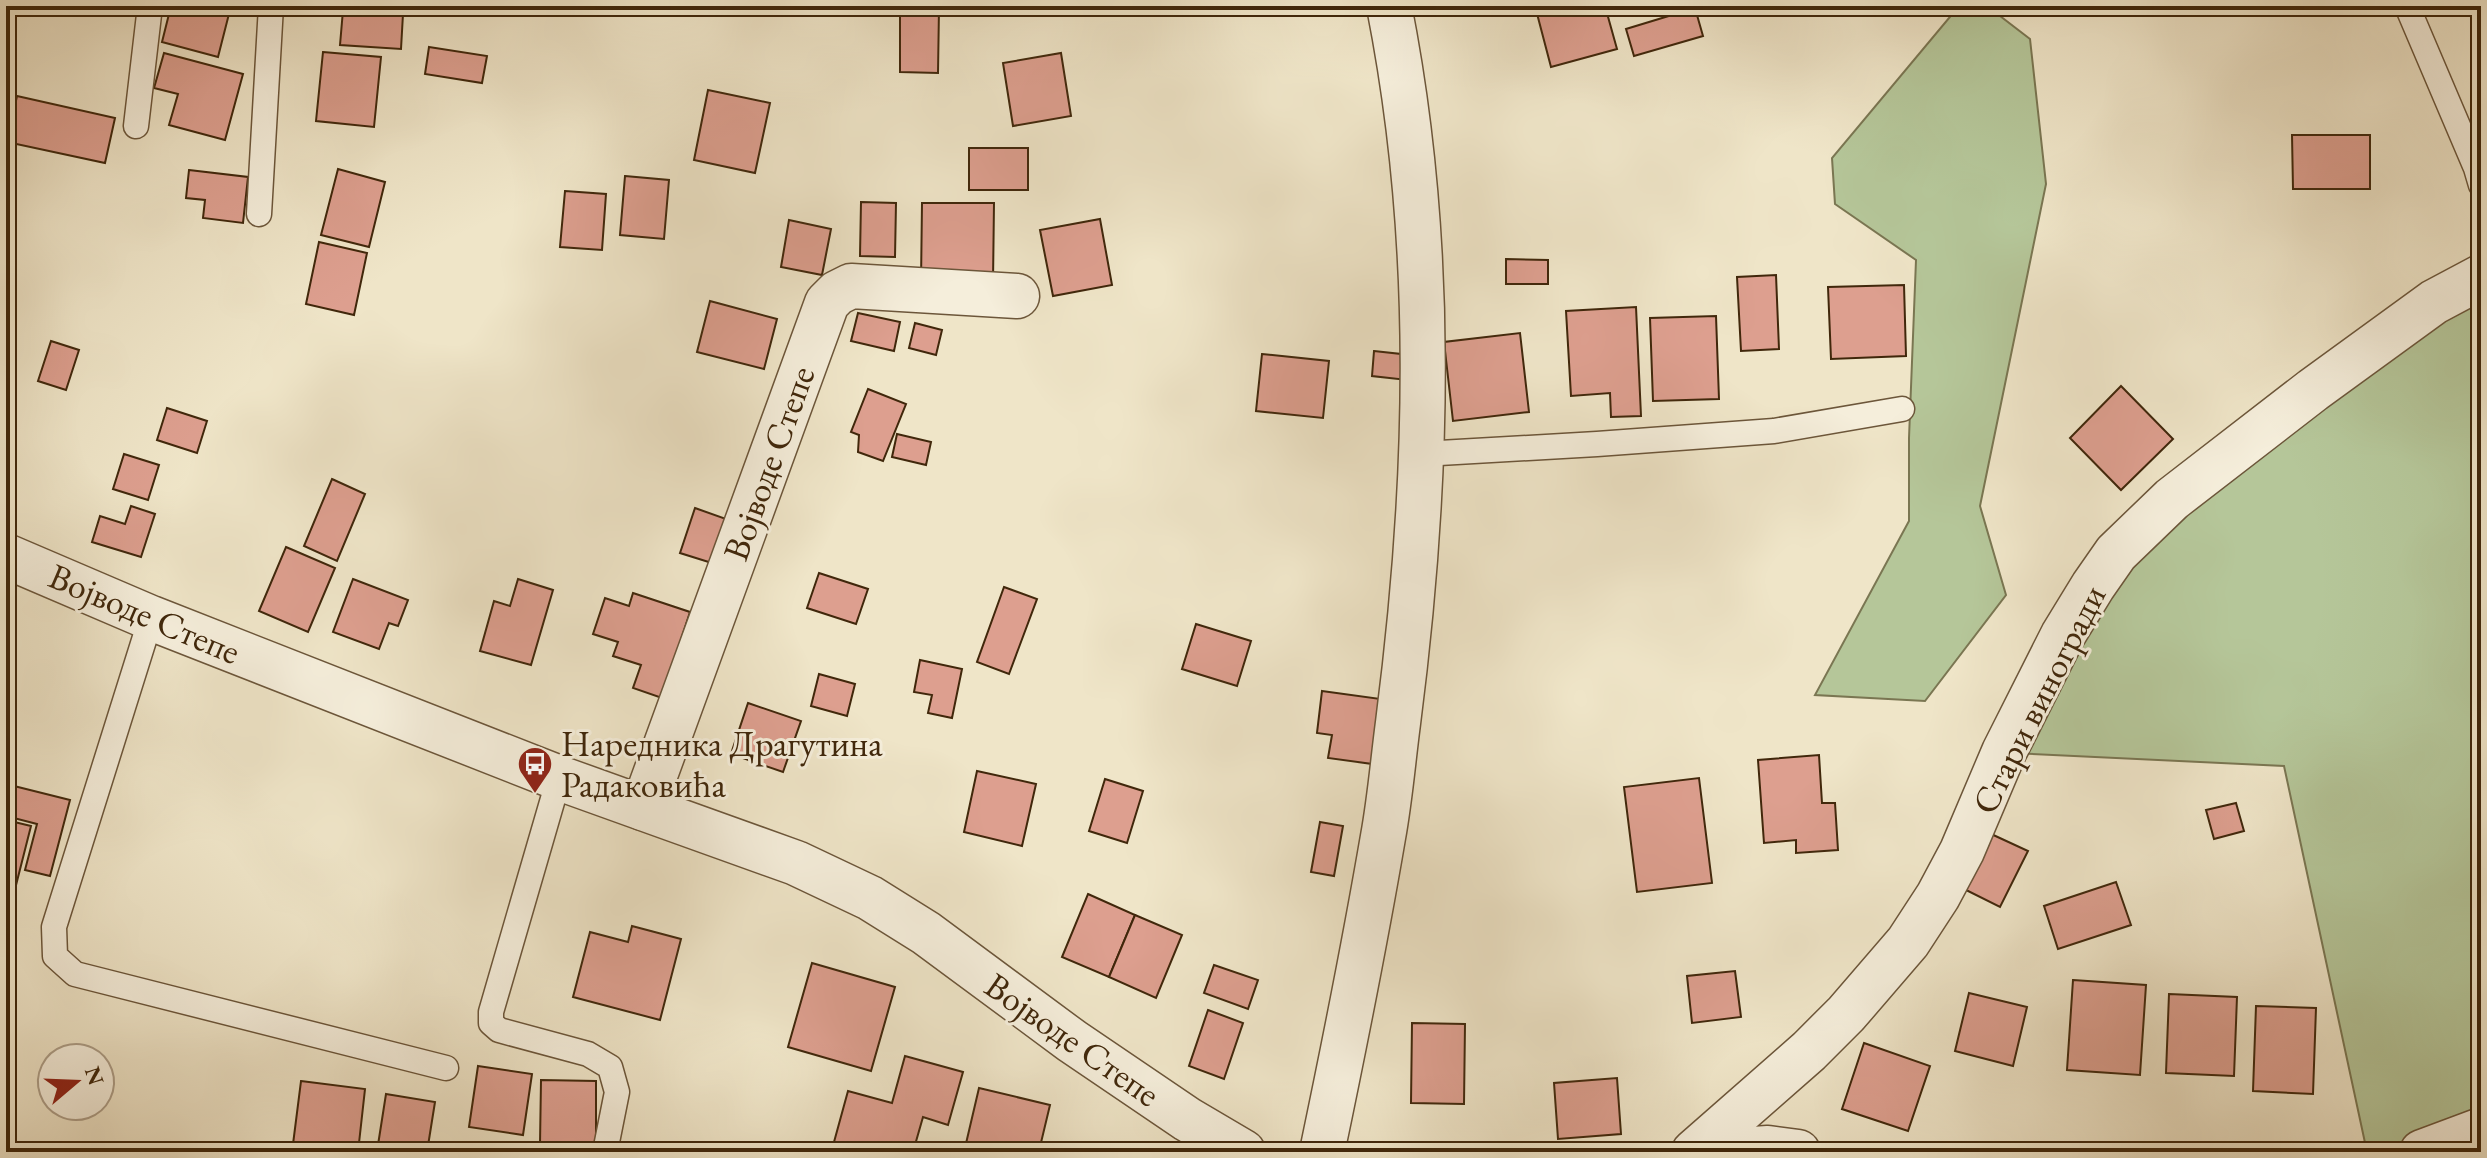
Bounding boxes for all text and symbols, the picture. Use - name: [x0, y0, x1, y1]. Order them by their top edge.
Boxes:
- street label: Војводе Степе: [712, 360, 825, 567]
- street label: Војводе Степе: [42, 552, 248, 675]
- street label: Стари виногради: [1961, 577, 2116, 822]
- place label: Наредника Драгутина Радаковића: [561, 720, 883, 808]
- bus stop icon: Наредника Драгутина Радаковића: [516, 745, 554, 795]
- street label: Војводе Степе: [976, 962, 1170, 1117]
- north arrow: [36, 1042, 116, 1122]
- text: N: [78, 1063, 111, 1089]

